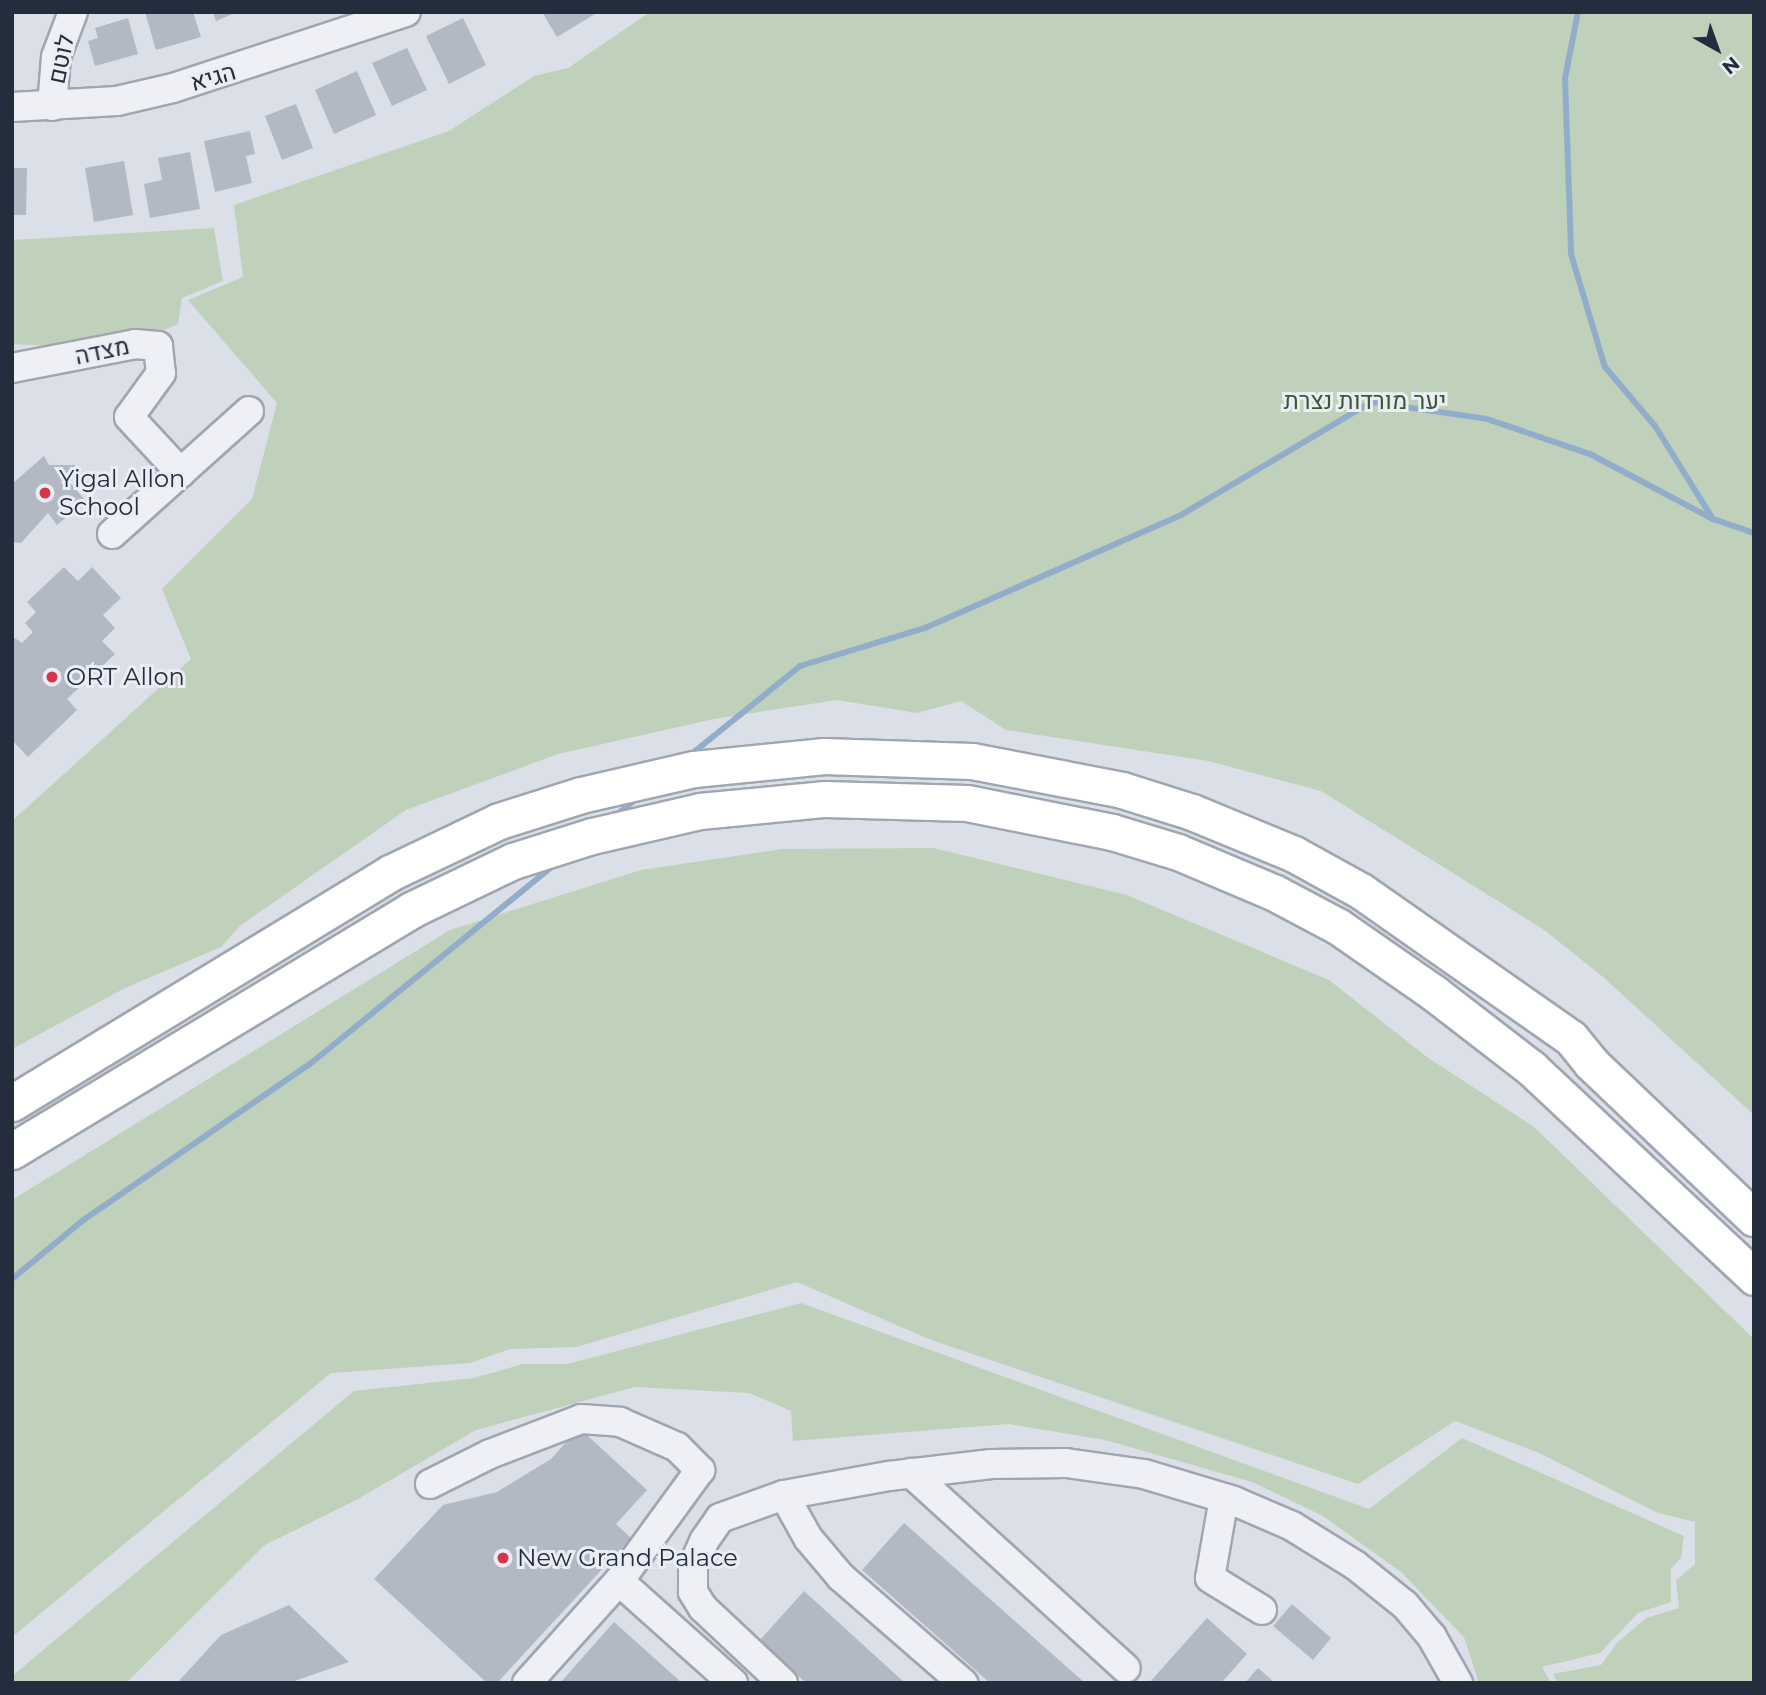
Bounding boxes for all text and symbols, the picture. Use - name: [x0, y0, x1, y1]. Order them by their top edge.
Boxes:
- north arrow: [1682, 14, 1752, 84]
- street label: לוטם: [42, 32, 80, 86]
- text: N: [1718, 52, 1744, 79]
- street label: הגיא: [187, 57, 239, 97]
- street label: מצדה: [72, 331, 132, 371]
- park label: יער מורדות נצרת: [1284, 387, 1446, 415]
- place label: Yigal Allon School: [59, 465, 185, 521]
- marker: Yigal Allon School: [37, 485, 53, 501]
- place label: ORT Allon: [66, 663, 185, 691]
- marker: ORT Allon: [44, 669, 60, 685]
- place label: New Grand Palace: [517, 1544, 738, 1572]
- marker: New Grand Palace: [495, 1550, 511, 1566]

